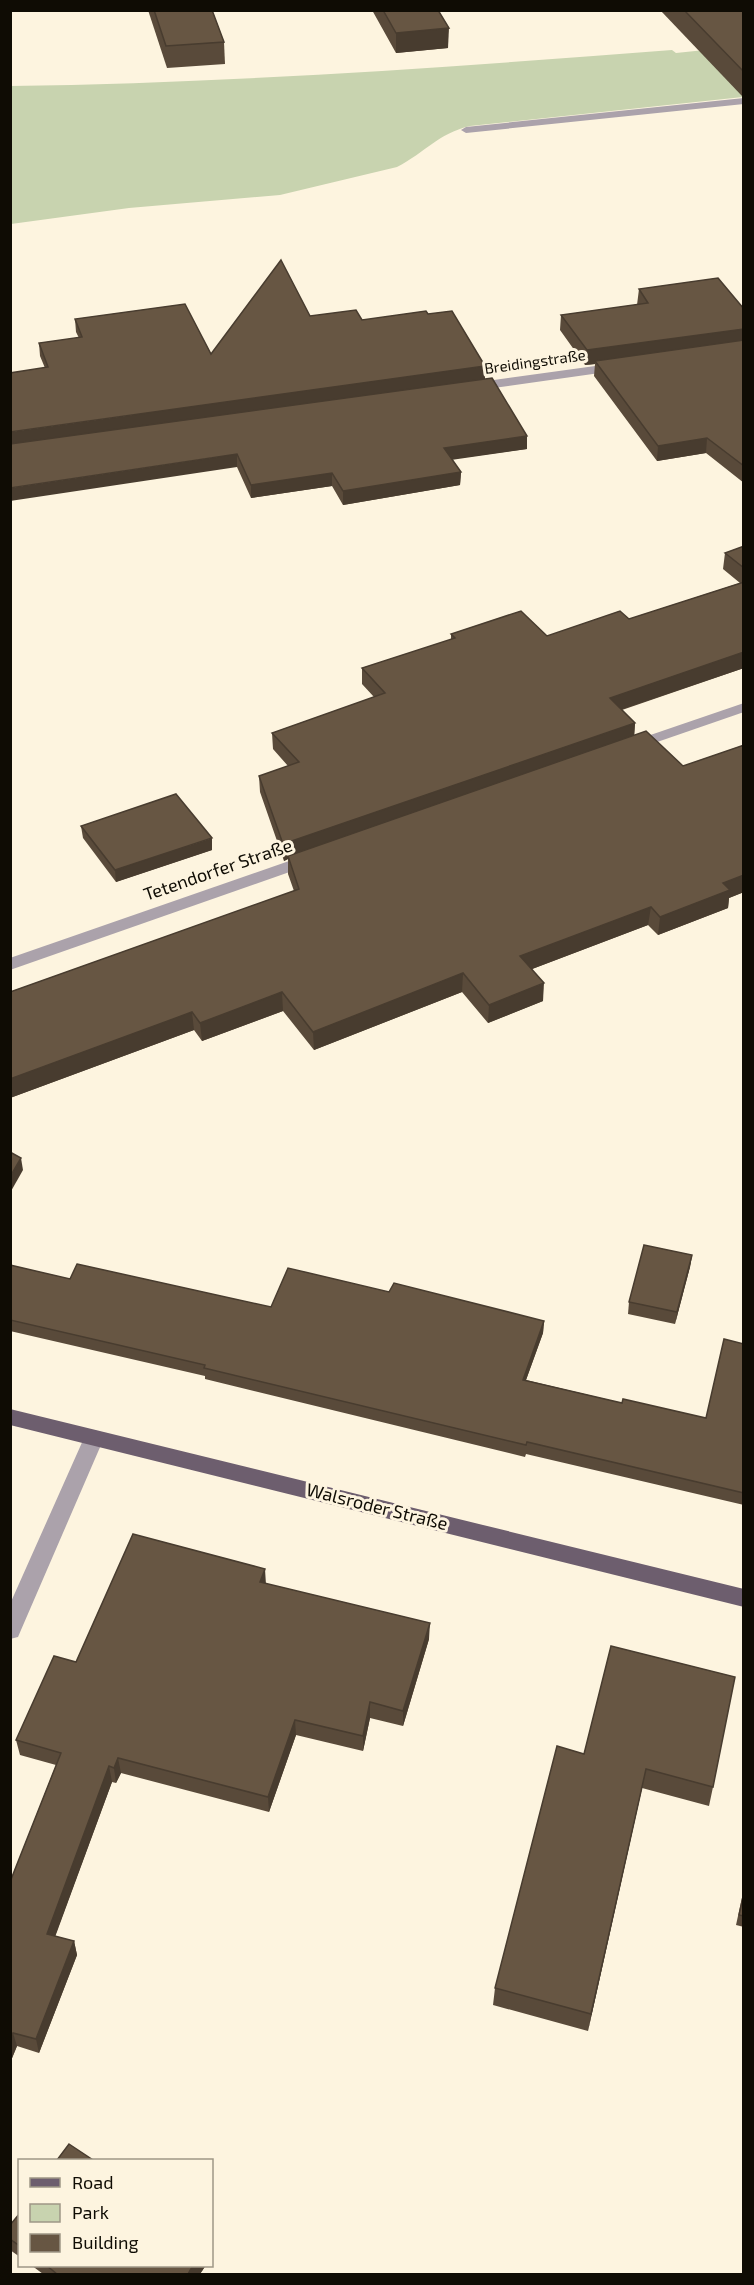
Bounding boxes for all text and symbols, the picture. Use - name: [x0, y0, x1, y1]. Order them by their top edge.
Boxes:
- street label: Breidingstraße: [483, 345, 587, 377]
- street label: Tetendorfer Straße: [140, 833, 295, 905]
- street label: Walsroder Straße: [304, 1478, 450, 1534]
- legend: [18, 2159, 213, 2267]
- text: Road: [72, 2171, 113, 2193]
- text: Park: [72, 2201, 109, 2223]
- text: Building: [72, 2231, 139, 2253]

